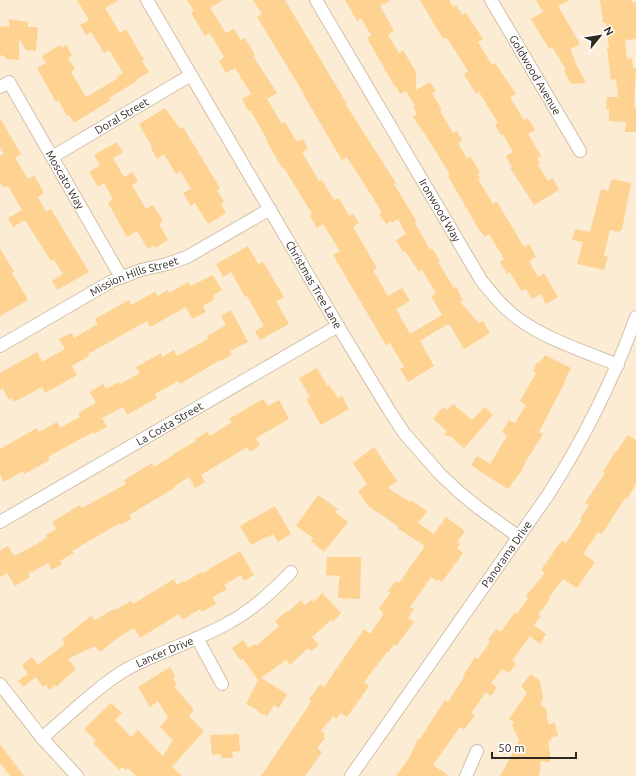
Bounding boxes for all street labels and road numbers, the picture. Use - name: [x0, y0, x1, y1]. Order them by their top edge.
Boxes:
- street label: Goldwood Avenue: [507, 33, 563, 117]
- street label: Doral Street: [93, 95, 151, 136]
- street label: Moscato Way: [44, 148, 87, 212]
- street label: Ironwood Way: [417, 177, 463, 244]
- street label: Christmas Tree Lane: [283, 239, 344, 331]
- street label: Mission Hills Street: [88, 254, 181, 298]
- street label: La Costa Street: [134, 399, 206, 448]
- street label: Panorama Drive: [479, 519, 534, 590]
- street label: Lancer Drive: [134, 634, 195, 670]

